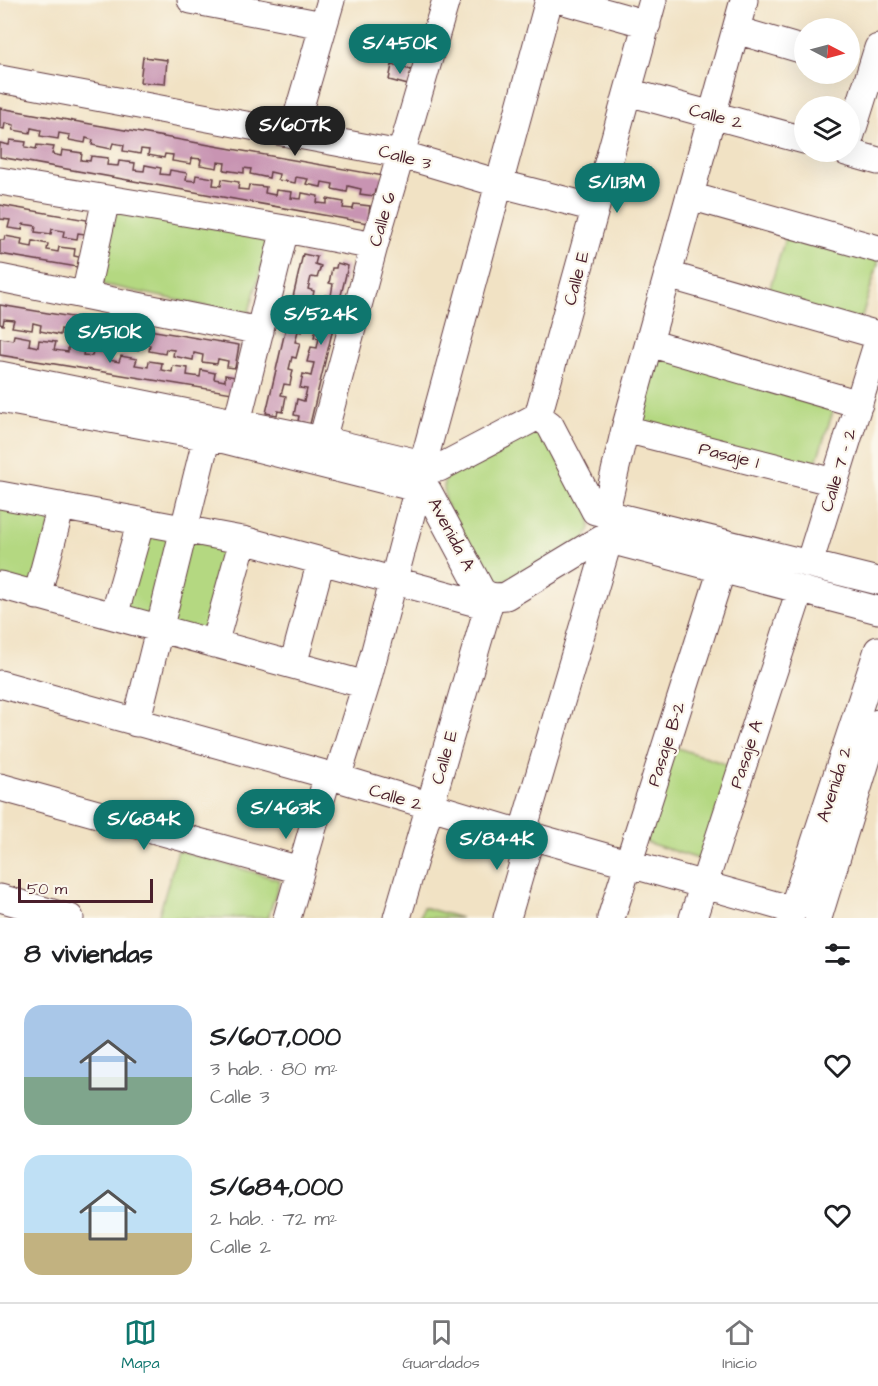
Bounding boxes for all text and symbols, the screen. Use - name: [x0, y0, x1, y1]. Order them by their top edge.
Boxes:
- north arrow: [794, 18, 860, 84]
- map controls: [794, 18, 860, 162]
- pin: S/450K: [351, 24, 449, 75]
- text: S/450K: [363, 29, 437, 57]
- button: layers: [794, 96, 860, 162]
- street label: Calle 2: [686, 97, 746, 136]
- pin: S/607K: [246, 106, 344, 157]
- text: S/607K: [259, 111, 331, 139]
- street label: Calle 3: [376, 138, 434, 177]
- pin: S/1.13M: [562, 163, 672, 214]
- text: S/1.13M: [589, 168, 645, 196]
- street label: Calle 6: [363, 189, 402, 249]
- street label: Calle E: [557, 248, 596, 308]
- pin: S/524K: [272, 295, 370, 346]
- text: S/524K: [284, 300, 358, 328]
- pin: S/510K: [61, 313, 159, 364]
- text: S/510K: [78, 318, 142, 346]
- street label: Calle 7 - 2: [814, 425, 863, 515]
- street label: Pasaje 1: [696, 436, 762, 475]
- street label: Avenida A: [422, 493, 481, 576]
- street label: Pasaje B-2: [641, 698, 692, 790]
- street label: Pasaje A: [724, 716, 769, 792]
- street label: Calle E: [425, 727, 464, 787]
- street label: Avenida 2: [810, 742, 859, 825]
- street label: Calle 2: [366, 778, 426, 818]
- pin: S/463K: [237, 789, 335, 840]
- text: S/463K: [251, 794, 321, 822]
- pin: S/684K: [95, 800, 193, 851]
- text: S/684K: [107, 805, 181, 833]
- pin: S/844K: [448, 820, 546, 871]
- text: S/844K: [460, 825, 534, 853]
- scale bar: [18, 876, 153, 904]
- text: 50 m: [27, 878, 67, 900]
- text: 8 viviendas: [24, 936, 153, 972]
- icon: filters: [821, 938, 854, 971]
- text: S/607,000: [210, 1019, 341, 1055]
- icon: home: [72, 1029, 144, 1101]
- icon: heart: [821, 1049, 854, 1082]
- text: 3 hab. · 80 m²: [210, 1055, 338, 1083]
- text: Calle 3: [210, 1083, 270, 1111]
- text: S/684,000: [210, 1169, 343, 1205]
- icon: home: [72, 1179, 144, 1251]
- icon: heart: [821, 1199, 854, 1232]
- text: 2 hab. · 72 m²: [210, 1205, 337, 1233]
- text: Calle 2: [210, 1233, 271, 1261]
- tab: Mapa: [121, 1316, 160, 1374]
- tab: Guardados: [402, 1316, 480, 1374]
- tab: Inicio: [722, 1316, 757, 1374]

